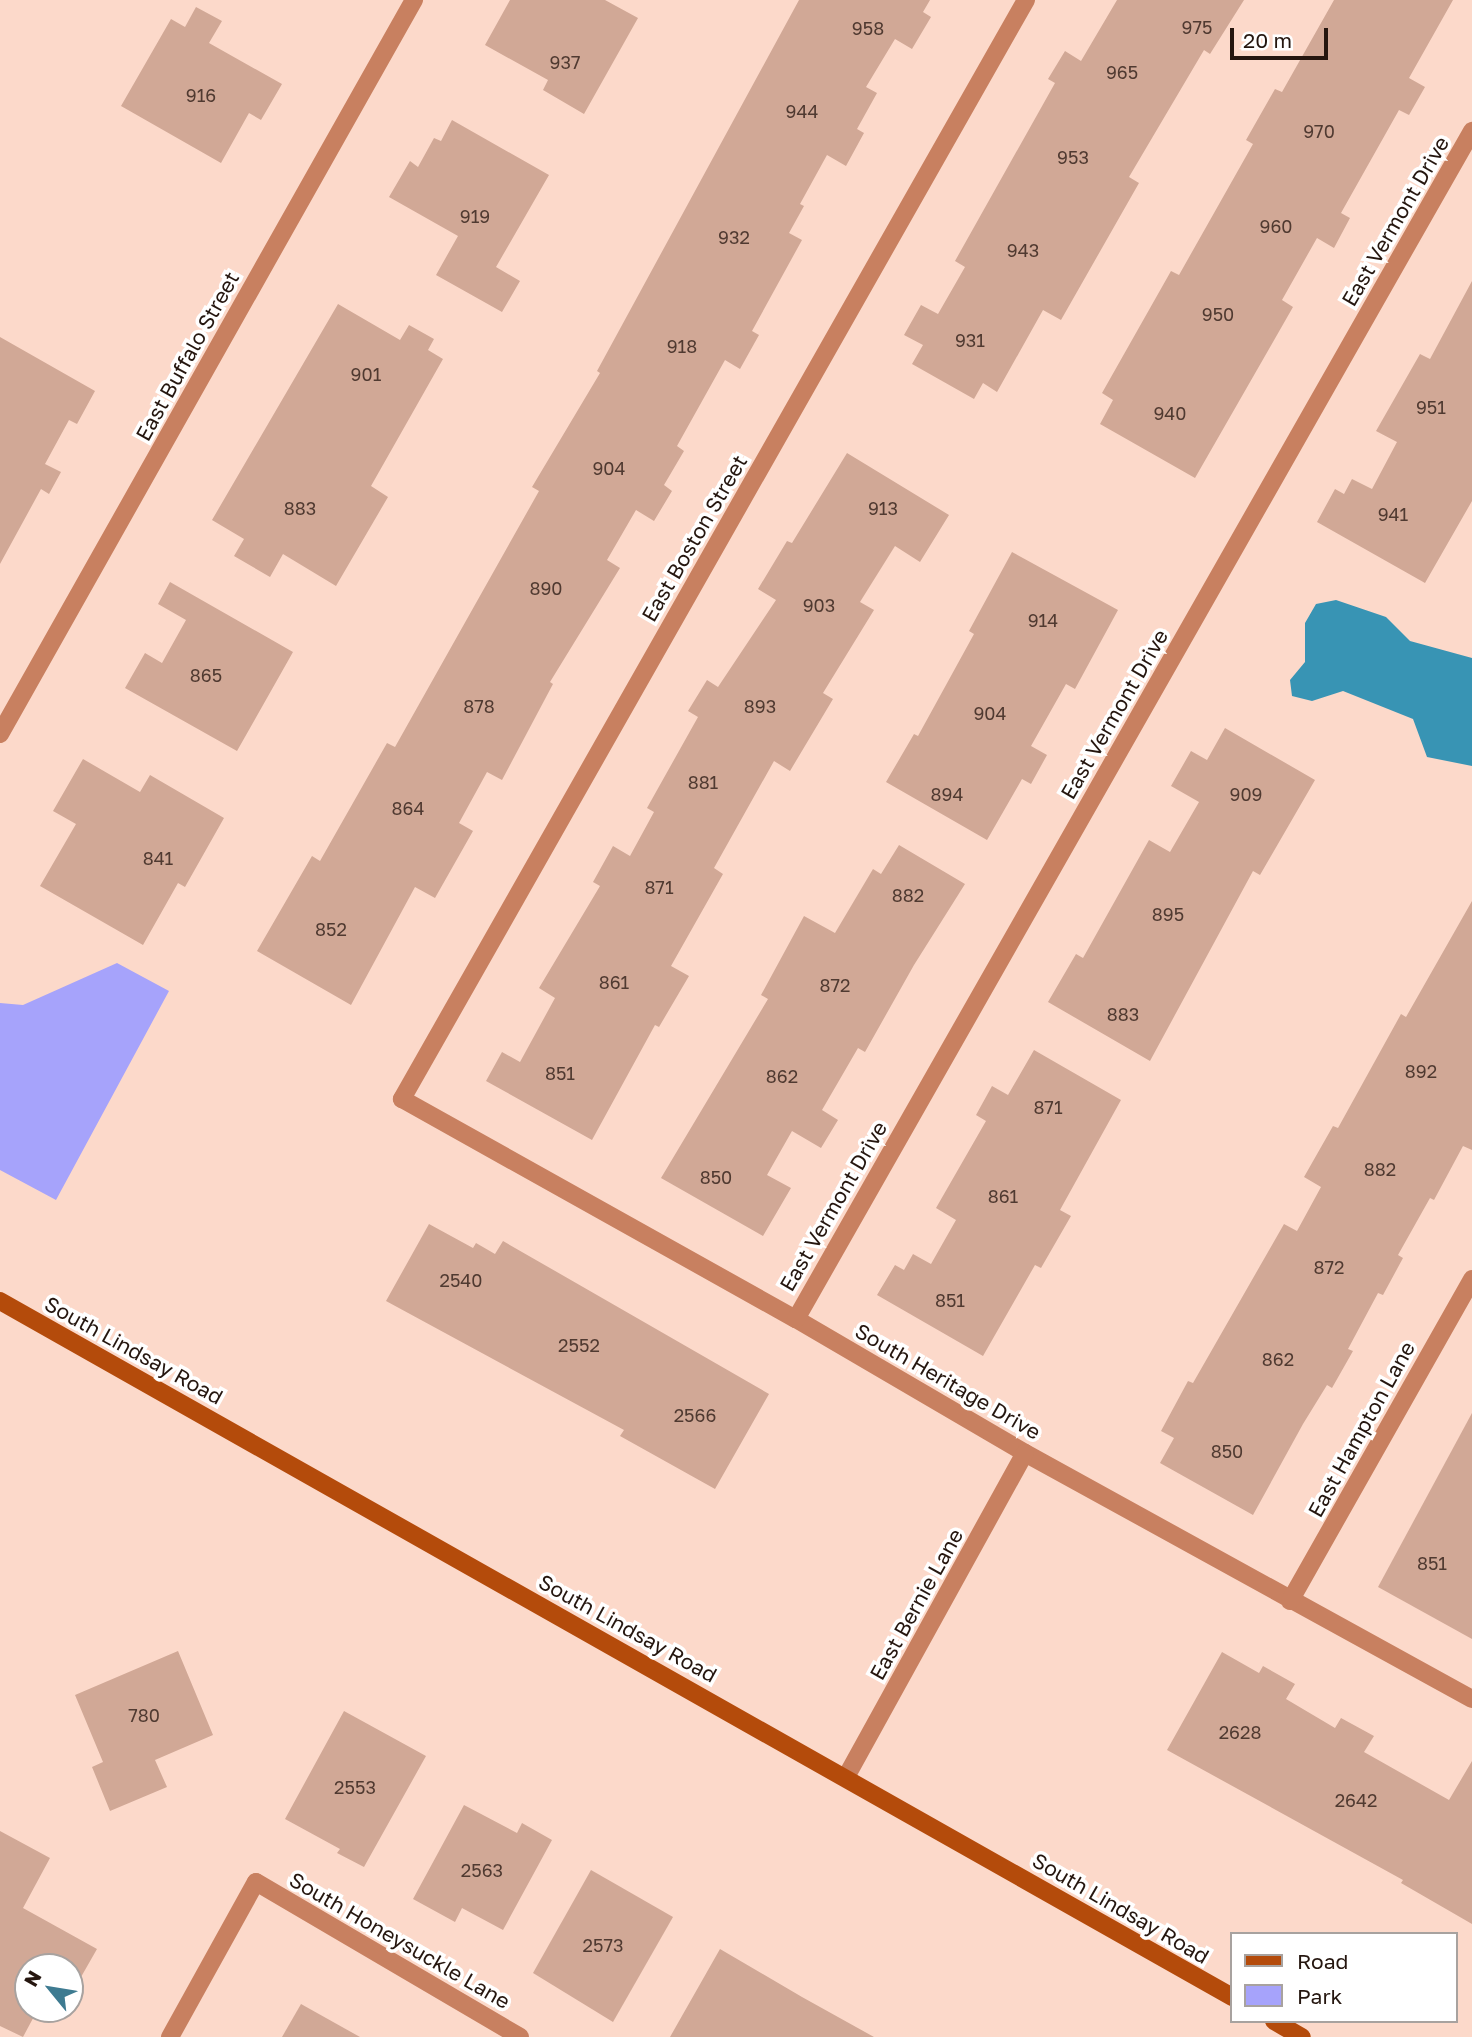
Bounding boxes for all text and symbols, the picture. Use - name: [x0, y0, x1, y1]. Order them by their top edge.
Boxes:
- scale bar: [1234, 14, 1332, 58]
- house number: 975: [1182, 16, 1212, 38]
- house number: 958: [852, 17, 884, 39]
- text: 20 m: [1243, 27, 1292, 53]
- house number: 937: [550, 51, 580, 73]
- house number: 965: [1106, 61, 1138, 83]
- house number: 916: [186, 84, 216, 106]
- house number: 944: [786, 100, 818, 122]
- house number: 970: [1303, 120, 1335, 142]
- street label: East Vermont Drive: [1336, 132, 1454, 310]
- house number: 953: [1057, 146, 1089, 168]
- house number: 919: [460, 205, 490, 227]
- house number: 960: [1260, 215, 1292, 237]
- house number: 932: [718, 226, 750, 248]
- house number: 943: [1007, 239, 1039, 261]
- street label: East Buffalo Street: [130, 267, 244, 445]
- house number: 950: [1202, 303, 1234, 325]
- house number: 931: [955, 329, 985, 351]
- house number: 918: [667, 335, 697, 357]
- house number: 901: [351, 363, 381, 385]
- house number: 951: [1416, 396, 1446, 418]
- house number: 940: [1153, 402, 1187, 424]
- street label: East Boston Street: [636, 450, 752, 626]
- house number: 904: [592, 457, 626, 479]
- house number: 883: [284, 497, 316, 519]
- house number: 913: [868, 497, 898, 519]
- house number: 941: [1378, 503, 1408, 525]
- house number: 890: [529, 577, 563, 599]
- house number: 903: [803, 594, 835, 616]
- house number: 914: [1028, 609, 1058, 631]
- street label: East Vermont Drive: [1055, 625, 1173, 803]
- house number: 865: [190, 664, 222, 686]
- house number: 878: [463, 695, 495, 717]
- house number: 893: [744, 695, 776, 717]
- house number: 904: [973, 702, 1007, 724]
- house number: 881: [688, 771, 718, 793]
- house number: 894: [931, 783, 963, 805]
- house number: 909: [1230, 783, 1262, 805]
- house number: 864: [392, 797, 424, 819]
- house number: 841: [143, 847, 173, 869]
- house number: 871: [644, 876, 674, 898]
- house number: 882: [892, 884, 924, 906]
- house number: 895: [1152, 903, 1184, 925]
- house number: 852: [315, 918, 347, 940]
- house number: 861: [599, 971, 629, 993]
- house number: 872: [820, 974, 850, 996]
- house number: 883: [1107, 1003, 1139, 1025]
- house number: 892: [1405, 1060, 1437, 1082]
- house number: 851: [545, 1062, 575, 1084]
- house number: 862: [766, 1065, 798, 1087]
- house number: 871: [1033, 1096, 1063, 1118]
- street label: East Vermont Drive: [774, 1117, 892, 1295]
- house number: 882: [1364, 1158, 1396, 1180]
- house number: 850: [700, 1166, 732, 1188]
- house number: 861: [988, 1185, 1018, 1207]
- house number: 872: [1314, 1256, 1344, 1278]
- house number: 2540: [439, 1269, 483, 1291]
- house number: 851: [935, 1289, 965, 1311]
- street label: South Lindsay Road: [41, 1291, 227, 1409]
- street label: South Heritage Drive: [851, 1318, 1045, 1444]
- house number: 2552: [558, 1334, 600, 1356]
- street label: East Hampton Lane: [1302, 1337, 1420, 1521]
- house number: 862: [1262, 1348, 1294, 1370]
- house number: 2566: [674, 1404, 716, 1426]
- house number: 850: [1211, 1440, 1243, 1462]
- street label: East Bernie Lane: [864, 1524, 968, 1684]
- house number: 851: [1417, 1552, 1447, 1574]
- street label: South Lindsay Road: [535, 1569, 721, 1687]
- house number: 780: [128, 1704, 160, 1726]
- house number: 2628: [1219, 1721, 1261, 1743]
- house number: 2553: [334, 1776, 376, 1798]
- house number: 2642: [1335, 1789, 1377, 1811]
- street label: South Lindsay Road: [1028, 1847, 1214, 1969]
- house number: 2563: [461, 1859, 503, 1881]
- street label: South Honeysuckle Lane: [285, 1866, 515, 2014]
- legend: [1230, 1932, 1458, 2023]
- house number: 2573: [583, 1934, 623, 1956]
- text: Road: [1297, 1948, 1348, 1974]
- north arrow: [14, 1953, 84, 2023]
- text: N: [19, 1966, 46, 1990]
- text: Park: [1297, 1983, 1342, 2009]

